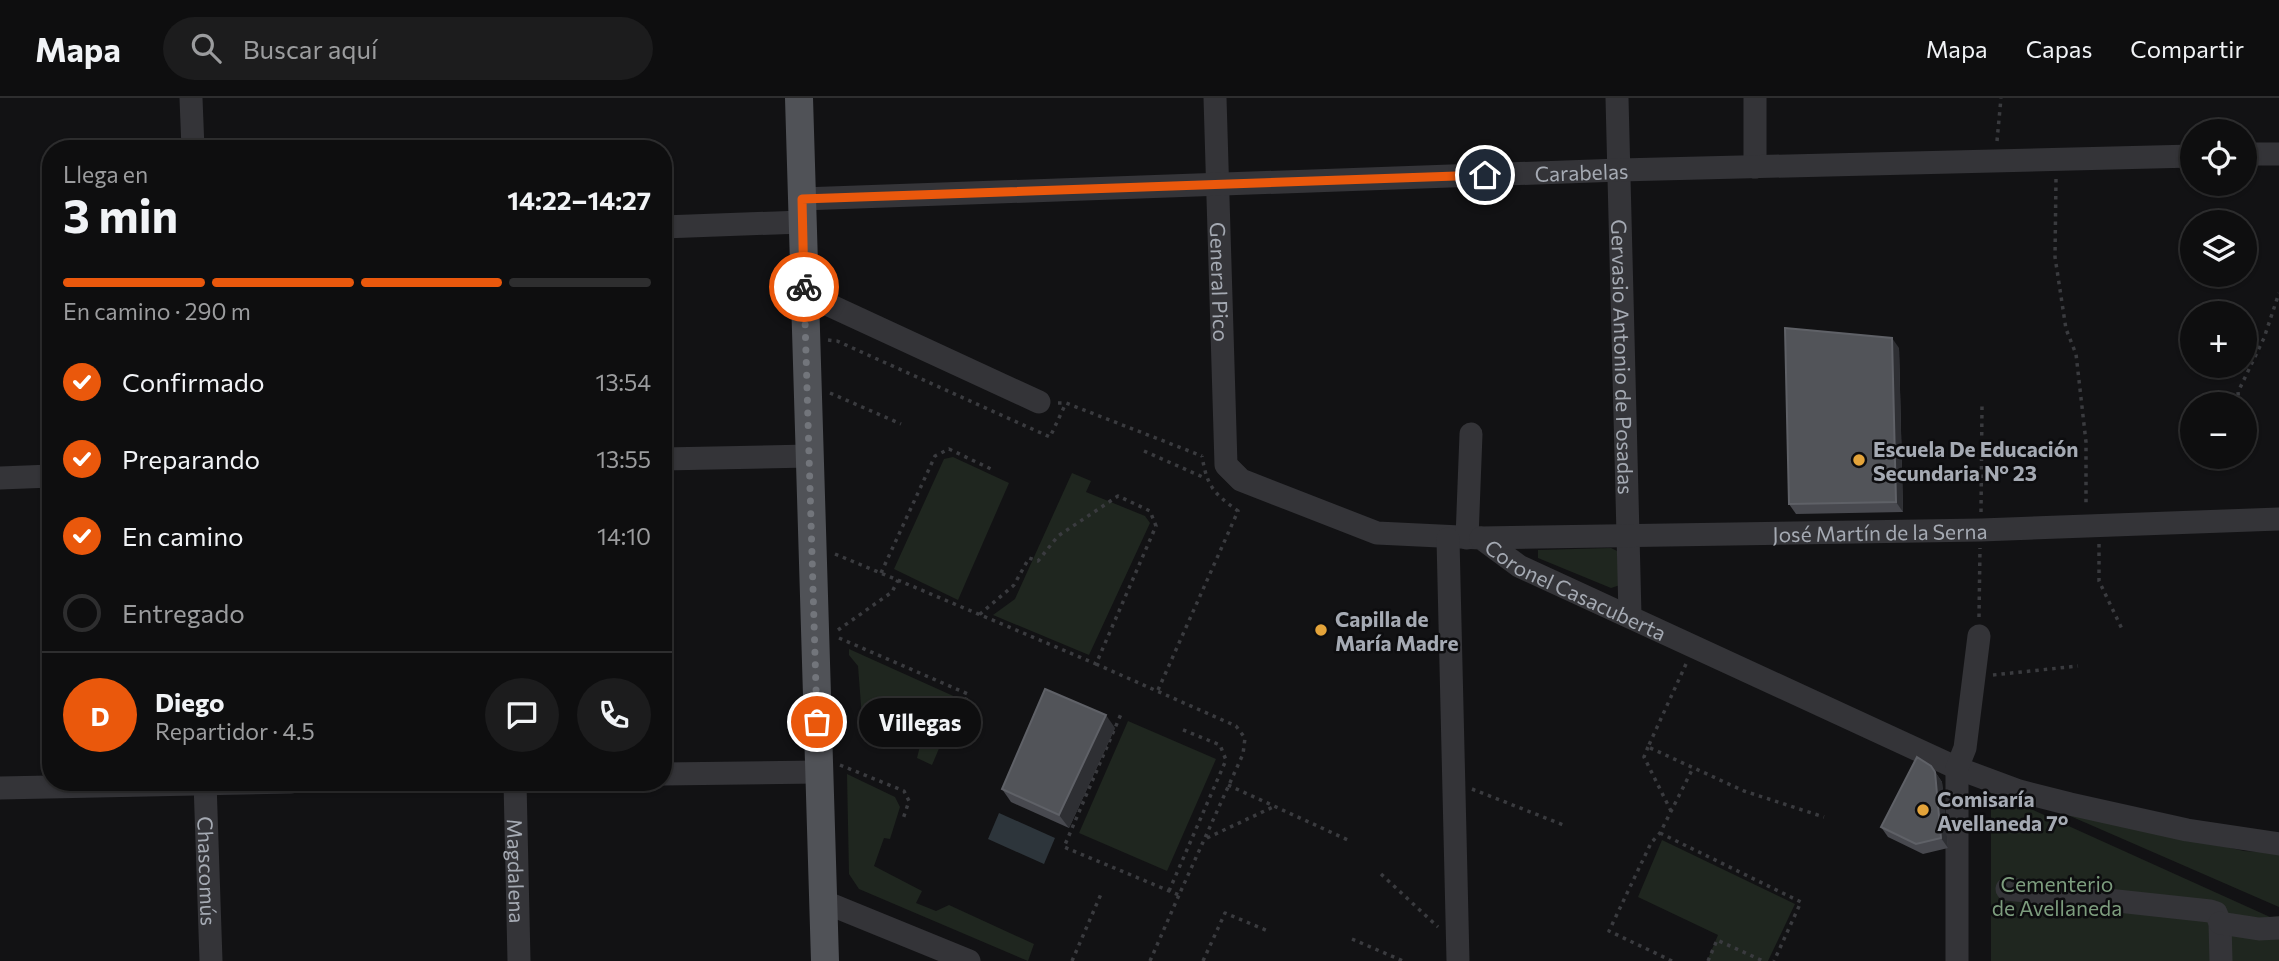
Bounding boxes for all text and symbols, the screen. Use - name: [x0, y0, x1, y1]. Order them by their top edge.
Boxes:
- search box: [163, 17, 653, 80]
- text: Mapa: [35, 28, 121, 69]
- icon: search: [187, 29, 225, 67]
- text: Buscar aquí: [243, 33, 378, 64]
- text: Mapa: [1926, 34, 1988, 63]
- text: Capas: [2026, 34, 2092, 63]
- text: Compartir: [2130, 34, 2244, 63]
- map controls: [2180, 119, 2257, 469]
- button: locate: [2180, 119, 2257, 196]
- pin: [1455, 145, 1515, 205]
- icon: home: [1466, 156, 1504, 194]
- street label: Carabelas: [1534, 157, 1629, 186]
- text: Llega en: [63, 160, 148, 188]
- text: 14:22–14:27: [507, 184, 651, 215]
- text: 3 min: [63, 186, 178, 242]
- button: layers: [2180, 210, 2257, 287]
- street label: Gervasio Antonio de Posadas: [1608, 219, 1639, 495]
- street label: General Pico: [1206, 222, 1235, 342]
- courier: [769, 252, 839, 322]
- icon: bike: [785, 268, 823, 306]
- text: En camino · 290 m: [63, 297, 251, 325]
- button: +: [2180, 301, 2257, 378]
- icon: check: [63, 363, 101, 401]
- text: Confirmado: [122, 366, 264, 397]
- text: 13:54: [596, 368, 651, 396]
- button: −: [2180, 392, 2257, 469]
- place label: Escuela De Educación Secundaria Nº 23: [1873, 436, 2078, 485]
- icon: check: [63, 440, 101, 478]
- text: Preparando: [122, 443, 260, 474]
- text: 13:55: [596, 445, 651, 473]
- marker: Escuela De Educación Secundaria Nº 23: [1851, 452, 1867, 468]
- icon: check: [63, 517, 101, 555]
- street label: José Martín de la Serna: [1772, 517, 1988, 546]
- text: En camino: [122, 520, 244, 551]
- text: 14:10: [597, 522, 651, 550]
- street label: Coronel Casacuberta: [1481, 533, 1671, 645]
- text: Entregado: [122, 597, 245, 628]
- place label: Capilla de María Madre: [1335, 606, 1458, 655]
- marker: Capilla de María Madre: [1313, 622, 1329, 638]
- button: chat: [485, 678, 559, 752]
- button: phone: [577, 678, 651, 752]
- text: Diego: [155, 686, 225, 717]
- pin: [787, 692, 847, 752]
- callout: Villegas: [859, 698, 982, 746]
- text: D: [90, 700, 110, 731]
- icon: bag: [798, 703, 836, 741]
- text: Villegas: [879, 708, 961, 736]
- text: Repartidor · 4.5: [155, 717, 315, 745]
- place label: Comisaría Avellaneda 7°: [1937, 786, 2068, 835]
- marker: Comisaría Avellaneda 7°: [1915, 802, 1931, 818]
- street label: Chascomús: [194, 816, 222, 926]
- street label: Magdalena: [503, 818, 531, 924]
- park label: Cementerio de Avellaneda: [1992, 871, 2122, 920]

